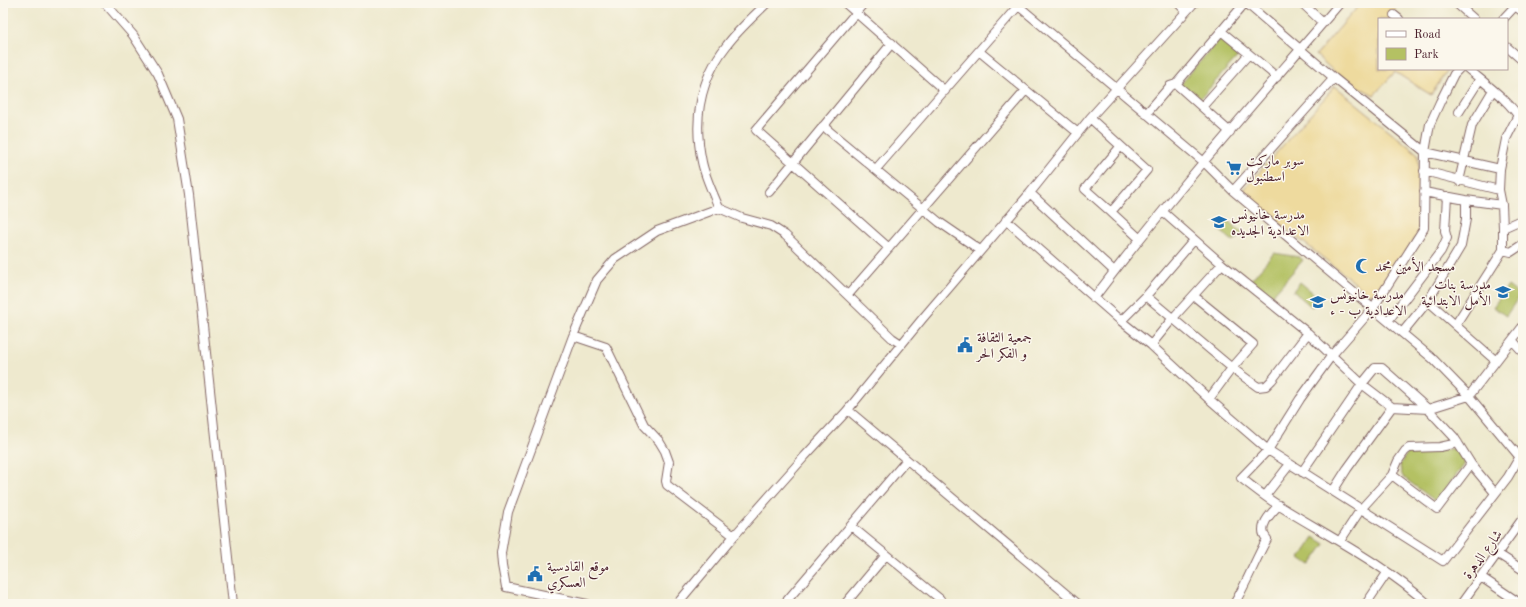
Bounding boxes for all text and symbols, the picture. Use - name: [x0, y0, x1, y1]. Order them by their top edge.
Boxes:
- legend: [1378, 18, 1508, 70]
- text: Road: [1414, 29, 1441, 41]
- text: Park: [1414, 49, 1439, 61]
- place label: سوبر ماركت اسطنبول: [1246, 154, 1304, 185]
- supermarket icon: سوبر ماركت اسطنبول: [1225, 159, 1243, 177]
- place label: مدرسة خانيونس الاعدادية الجديده: [1231, 208, 1309, 239]
- school or university icon: مدرسة خانيونس الاعدادية الجديده: [1210, 213, 1228, 231]
- place label: مسجد الأمين محمد: [1375, 256, 1455, 275]
- mosque icon: مسجد الأمين محمد: [1354, 257, 1372, 275]
- place label: مدرسة بنات الأمل الابتدائية: [1421, 278, 1491, 311]
- school or university icon: مدرسة بنات الأمل الابتدائية: [1494, 283, 1512, 301]
- place label: مدرسة خانيونس الاعدادية ب - ء: [1330, 288, 1407, 319]
- school or university icon: مدرسة خانيونس الاعدادية ب - ء: [1309, 293, 1327, 311]
- place label: جمعية الثقافة و الفكر الحر: [975, 331, 1032, 363]
- public building icon: جمعية الثقافة و الفكر الحر: [956, 336, 974, 354]
- street label: شارع الدهرة: [1461, 528, 1508, 584]
- place label: موقع القادسية العسكري: [547, 560, 609, 594]
- public building icon: موقع القادسية العسكري: [526, 565, 544, 583]

